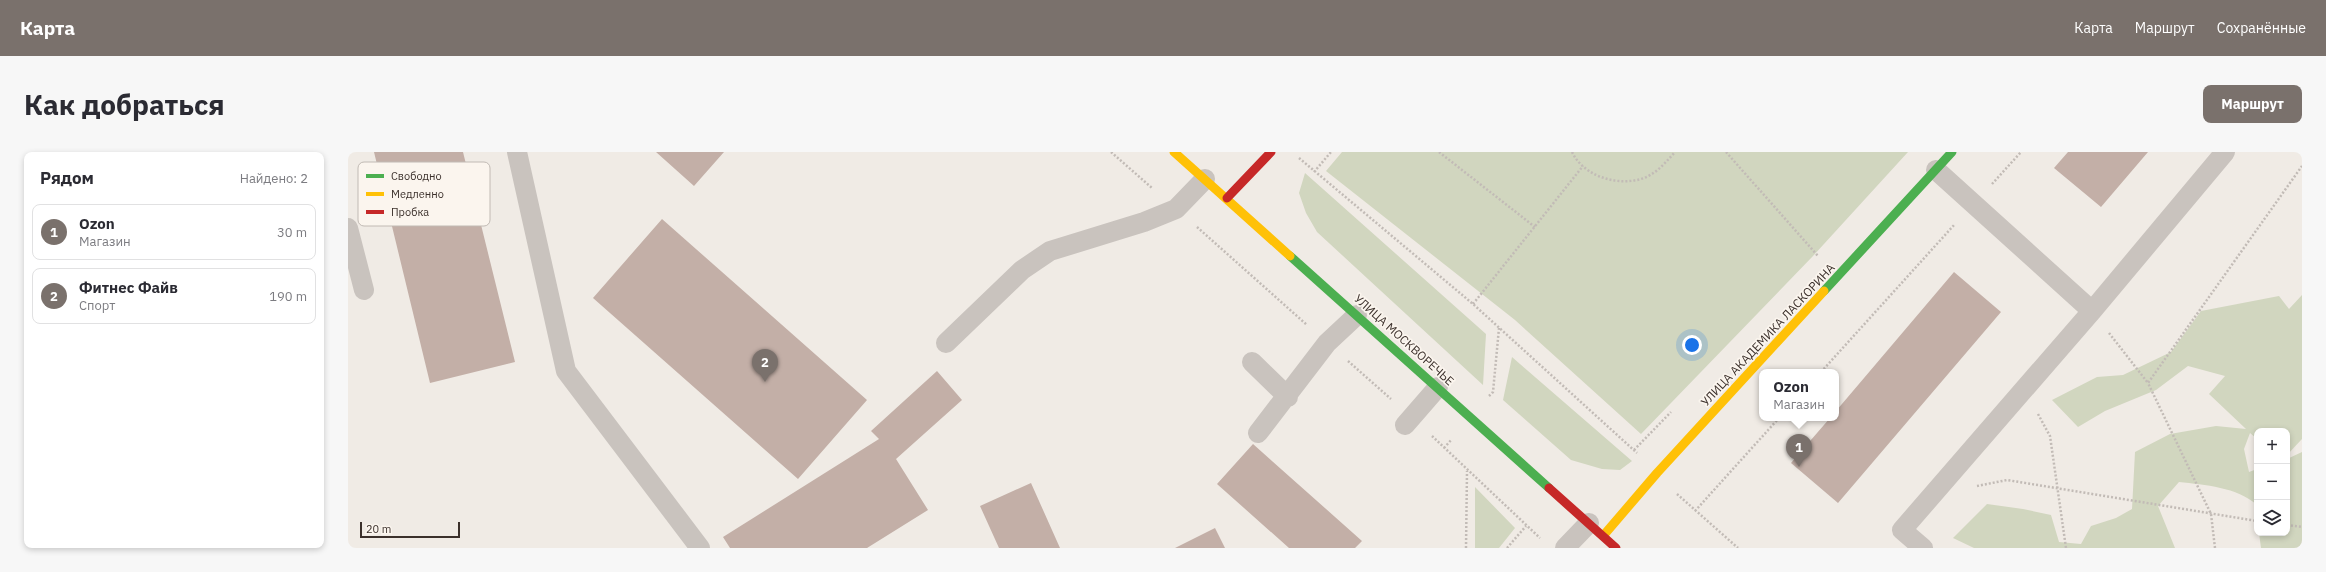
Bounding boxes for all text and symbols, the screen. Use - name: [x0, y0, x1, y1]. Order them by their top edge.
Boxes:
- text: Карта: [20, 16, 75, 40]
- text: Карта: [2074, 19, 2113, 37]
- text: Маршрут: [2135, 19, 2195, 37]
- text: Сохранённые: [2217, 19, 2306, 37]
- button: Маршрут: [2203, 85, 2302, 123]
- text: Как добраться: [24, 86, 225, 123]
- legend: [358, 162, 490, 226]
- text: Рядом: [40, 167, 94, 189]
- text: Свободно: [391, 169, 442, 183]
- text: Найдено: 2: [240, 170, 308, 187]
- text: Медленно: [391, 187, 444, 201]
- text: Пробка: [391, 205, 429, 219]
- text: Ozon: [79, 214, 115, 233]
- text: 1: [50, 224, 58, 241]
- text: 30 m: [277, 224, 307, 241]
- text: Магазин: [79, 233, 131, 250]
- street label: УЛИЦА АКАДЕМИКА ЛАСКОРИНА: [1697, 260, 1838, 409]
- text: Фитнес Файв: [79, 278, 178, 297]
- text: 2: [50, 288, 58, 305]
- text: 190 m: [269, 288, 307, 305]
- street label: УЛИЦА МОСКВОРЕЧЬЕ: [1351, 291, 1457, 388]
- text: Спорт: [79, 297, 115, 314]
- your location: [1682, 335, 1702, 355]
- pin: 2: [752, 349, 778, 382]
- popup: [1759, 369, 1839, 421]
- text: Ozon: [1773, 377, 1809, 396]
- text: Магазин: [1773, 396, 1825, 413]
- map controls: [2254, 428, 2290, 536]
- button: +: [2254, 428, 2290, 464]
- pin: 1: [1786, 434, 1812, 467]
- button: −: [2254, 464, 2290, 500]
- button: layers: [2254, 500, 2290, 536]
- scale bar: [360, 520, 460, 539]
- text: 20 m: [366, 522, 391, 536]

